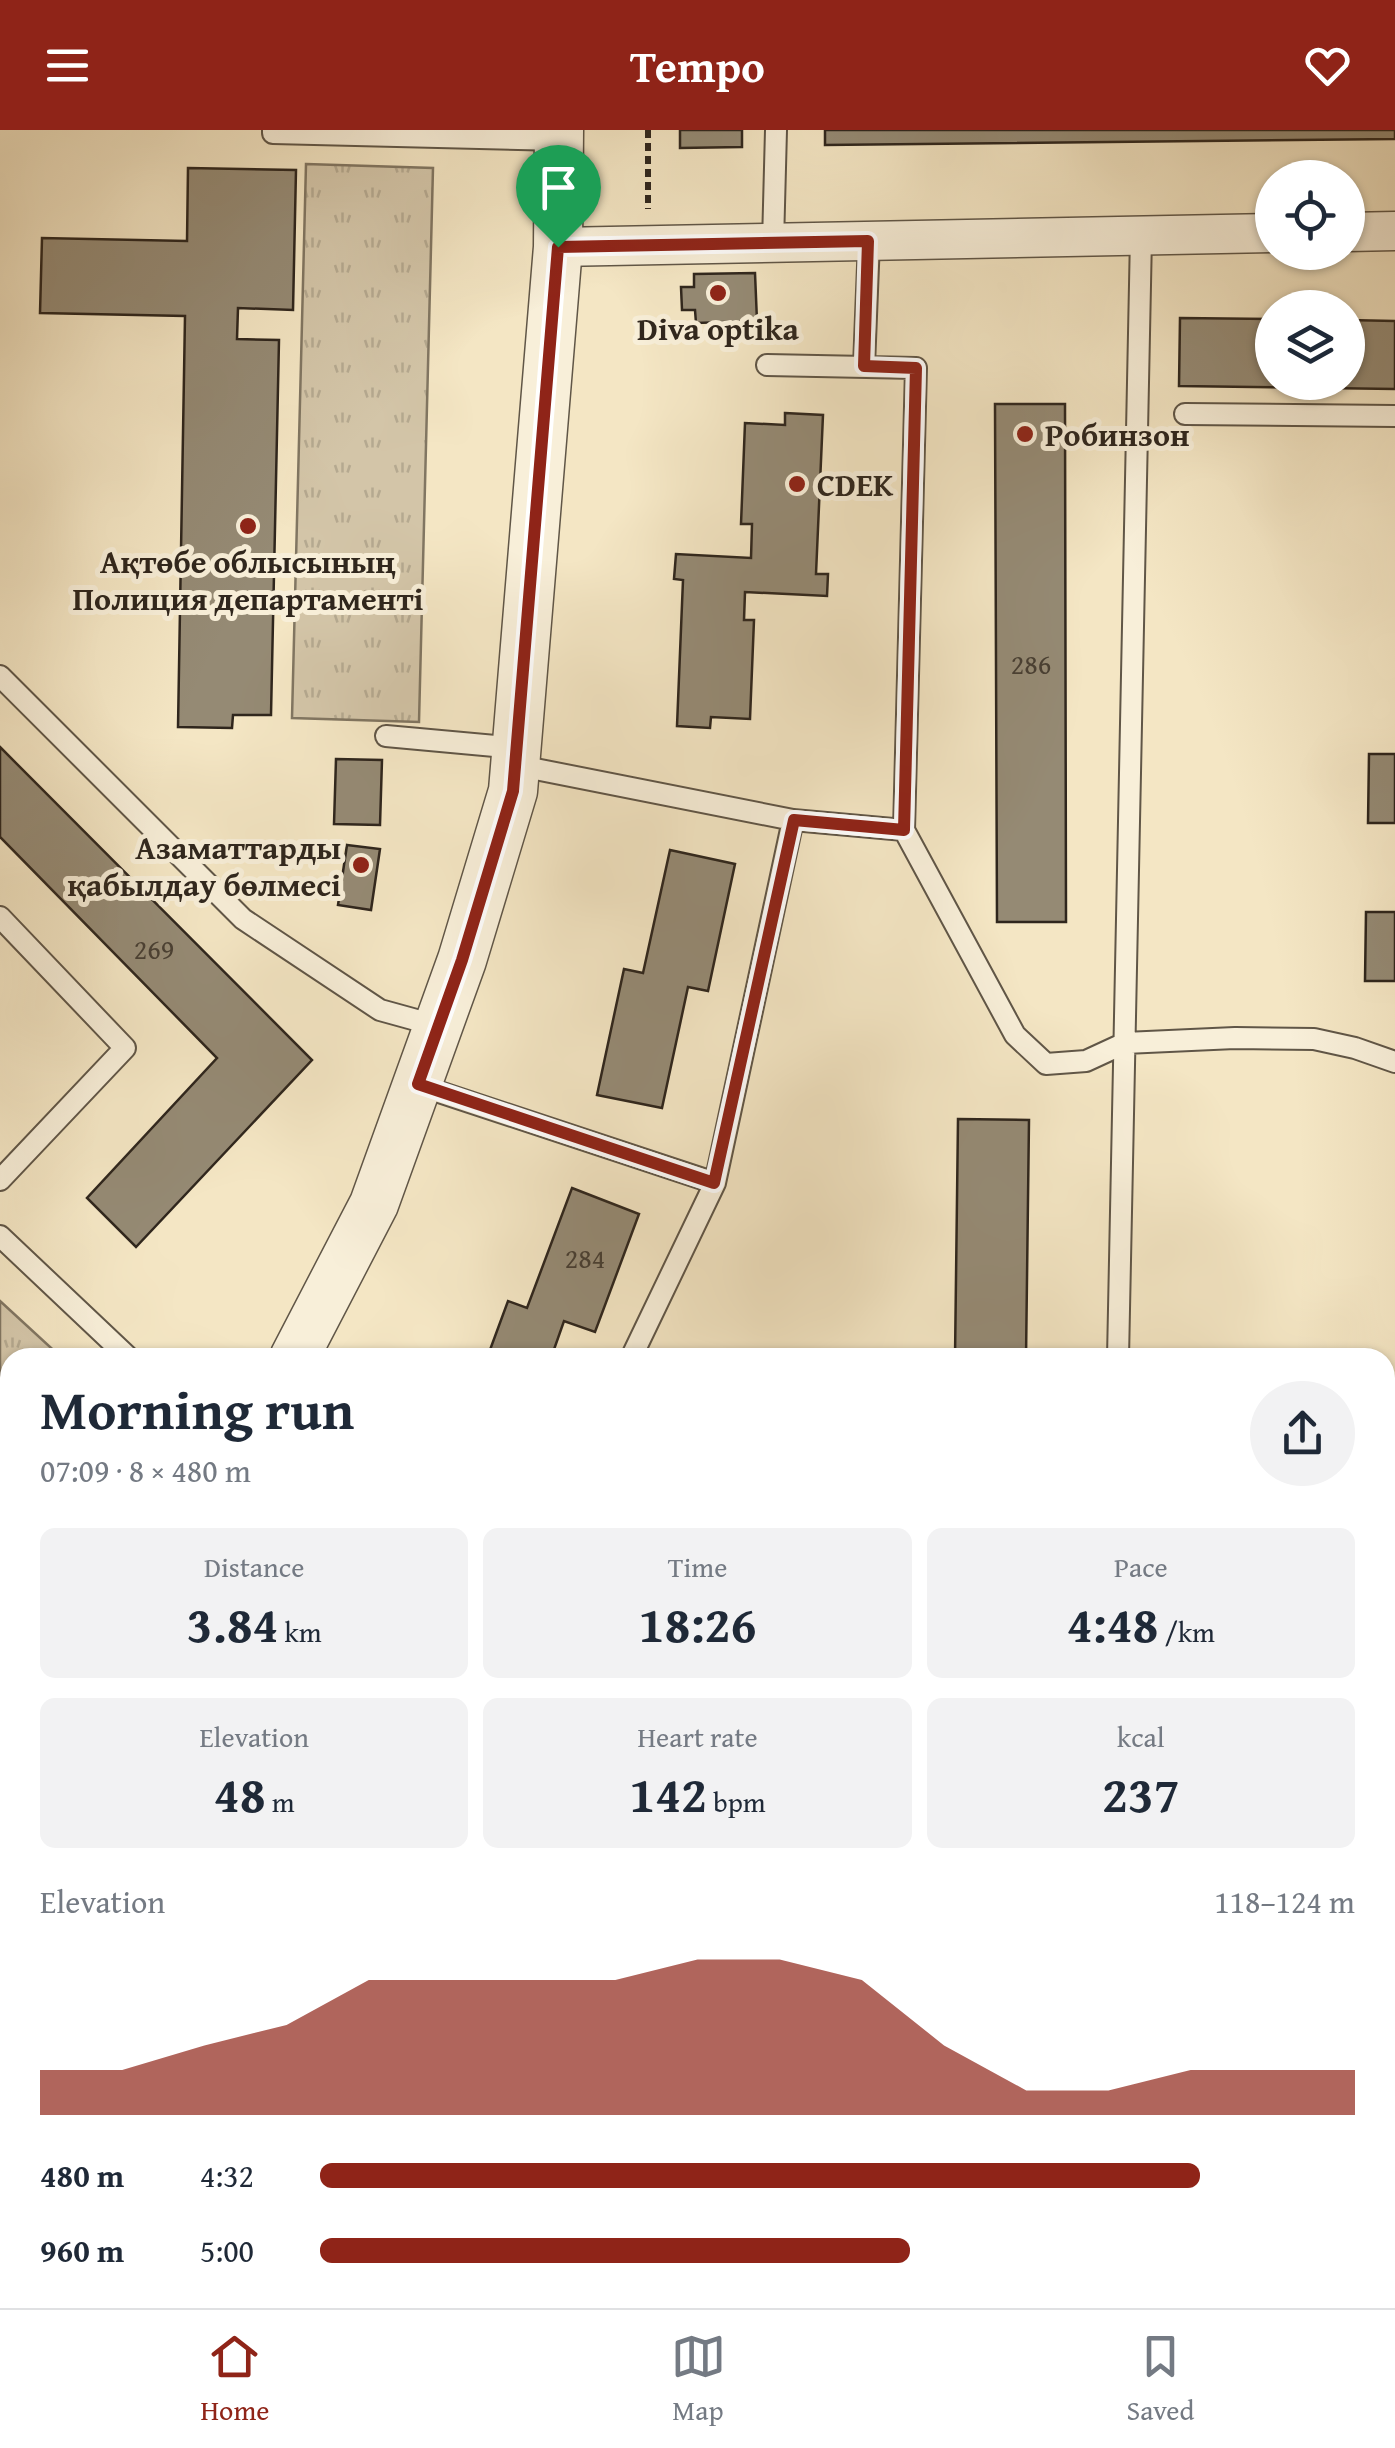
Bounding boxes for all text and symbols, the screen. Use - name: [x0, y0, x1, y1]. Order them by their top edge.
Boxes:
- text: Tempo: [630, 33, 765, 98]
- icon: menu: [40, 38, 95, 93]
- icon: heart: [1300, 38, 1355, 93]
- pin: [516, 145, 601, 248]
- icon: arrive: [531, 160, 586, 215]
- map controls: [1255, 160, 1365, 400]
- button: locate: [1255, 160, 1365, 270]
- marker: Diva optika: [707, 282, 729, 304]
- button: layers: [1255, 290, 1365, 400]
- place label: Diva optika: [637, 305, 800, 352]
- place label: Робинзон: [1045, 411, 1190, 458]
- marker: Робинзон: [1014, 423, 1036, 445]
- place label: CDEK: [817, 461, 894, 508]
- marker: CDEK: [786, 473, 808, 495]
- marker: Ақтөбе облысының Полиция департаменті: [237, 515, 259, 537]
- place label: Ақтөбе облысының Полиция департаменті: [73, 538, 424, 622]
- house number: 286: [1011, 643, 1051, 684]
- place label: Азаматтарды қабылдау бөлмесі: [67, 824, 341, 908]
- marker: Азаматтарды қабылдау бөлмесі: [350, 854, 372, 876]
- house number: 269: [134, 928, 174, 969]
- house number: 284: [565, 1237, 605, 1278]
- text: Morning run: [40, 1369, 354, 1449]
- button: share: [1250, 1381, 1355, 1486]
- text: 07:09 · 8 × 480 m: [40, 1447, 251, 1494]
- text: Distance: [204, 1546, 304, 1587]
- text: Time: [668, 1546, 727, 1587]
- text: Pace: [1114, 1546, 1168, 1587]
- text: 3.84: [187, 1587, 278, 1660]
- text: 18:26: [639, 1587, 756, 1660]
- text: 4:48: [1067, 1587, 1159, 1660]
- text: km: [278, 1611, 322, 1652]
- text: /km: [1159, 1611, 1215, 1652]
- text: Elevation: [199, 1716, 309, 1757]
- text: Heart rate: [637, 1716, 758, 1757]
- text: kcal: [1117, 1716, 1165, 1757]
- text: 48: [214, 1757, 266, 1830]
- text: 142: [629, 1757, 707, 1830]
- text: 237: [1102, 1757, 1180, 1830]
- text: m: [266, 1781, 295, 1822]
- text: bpm: [707, 1781, 766, 1822]
- text: Elevation: [40, 1878, 165, 1925]
- text: 118–124 m: [1214, 1878, 1355, 1925]
- text: 480 m: [40, 2152, 124, 2199]
- text: 4:32: [200, 2152, 254, 2199]
- text: 960 m: [40, 2227, 124, 2274]
- text: 5:00: [200, 2227, 254, 2274]
- tab: Home: [201, 2329, 269, 2430]
- tab: Map: [671, 2329, 726, 2430]
- tab: Saved: [1127, 2329, 1194, 2430]

